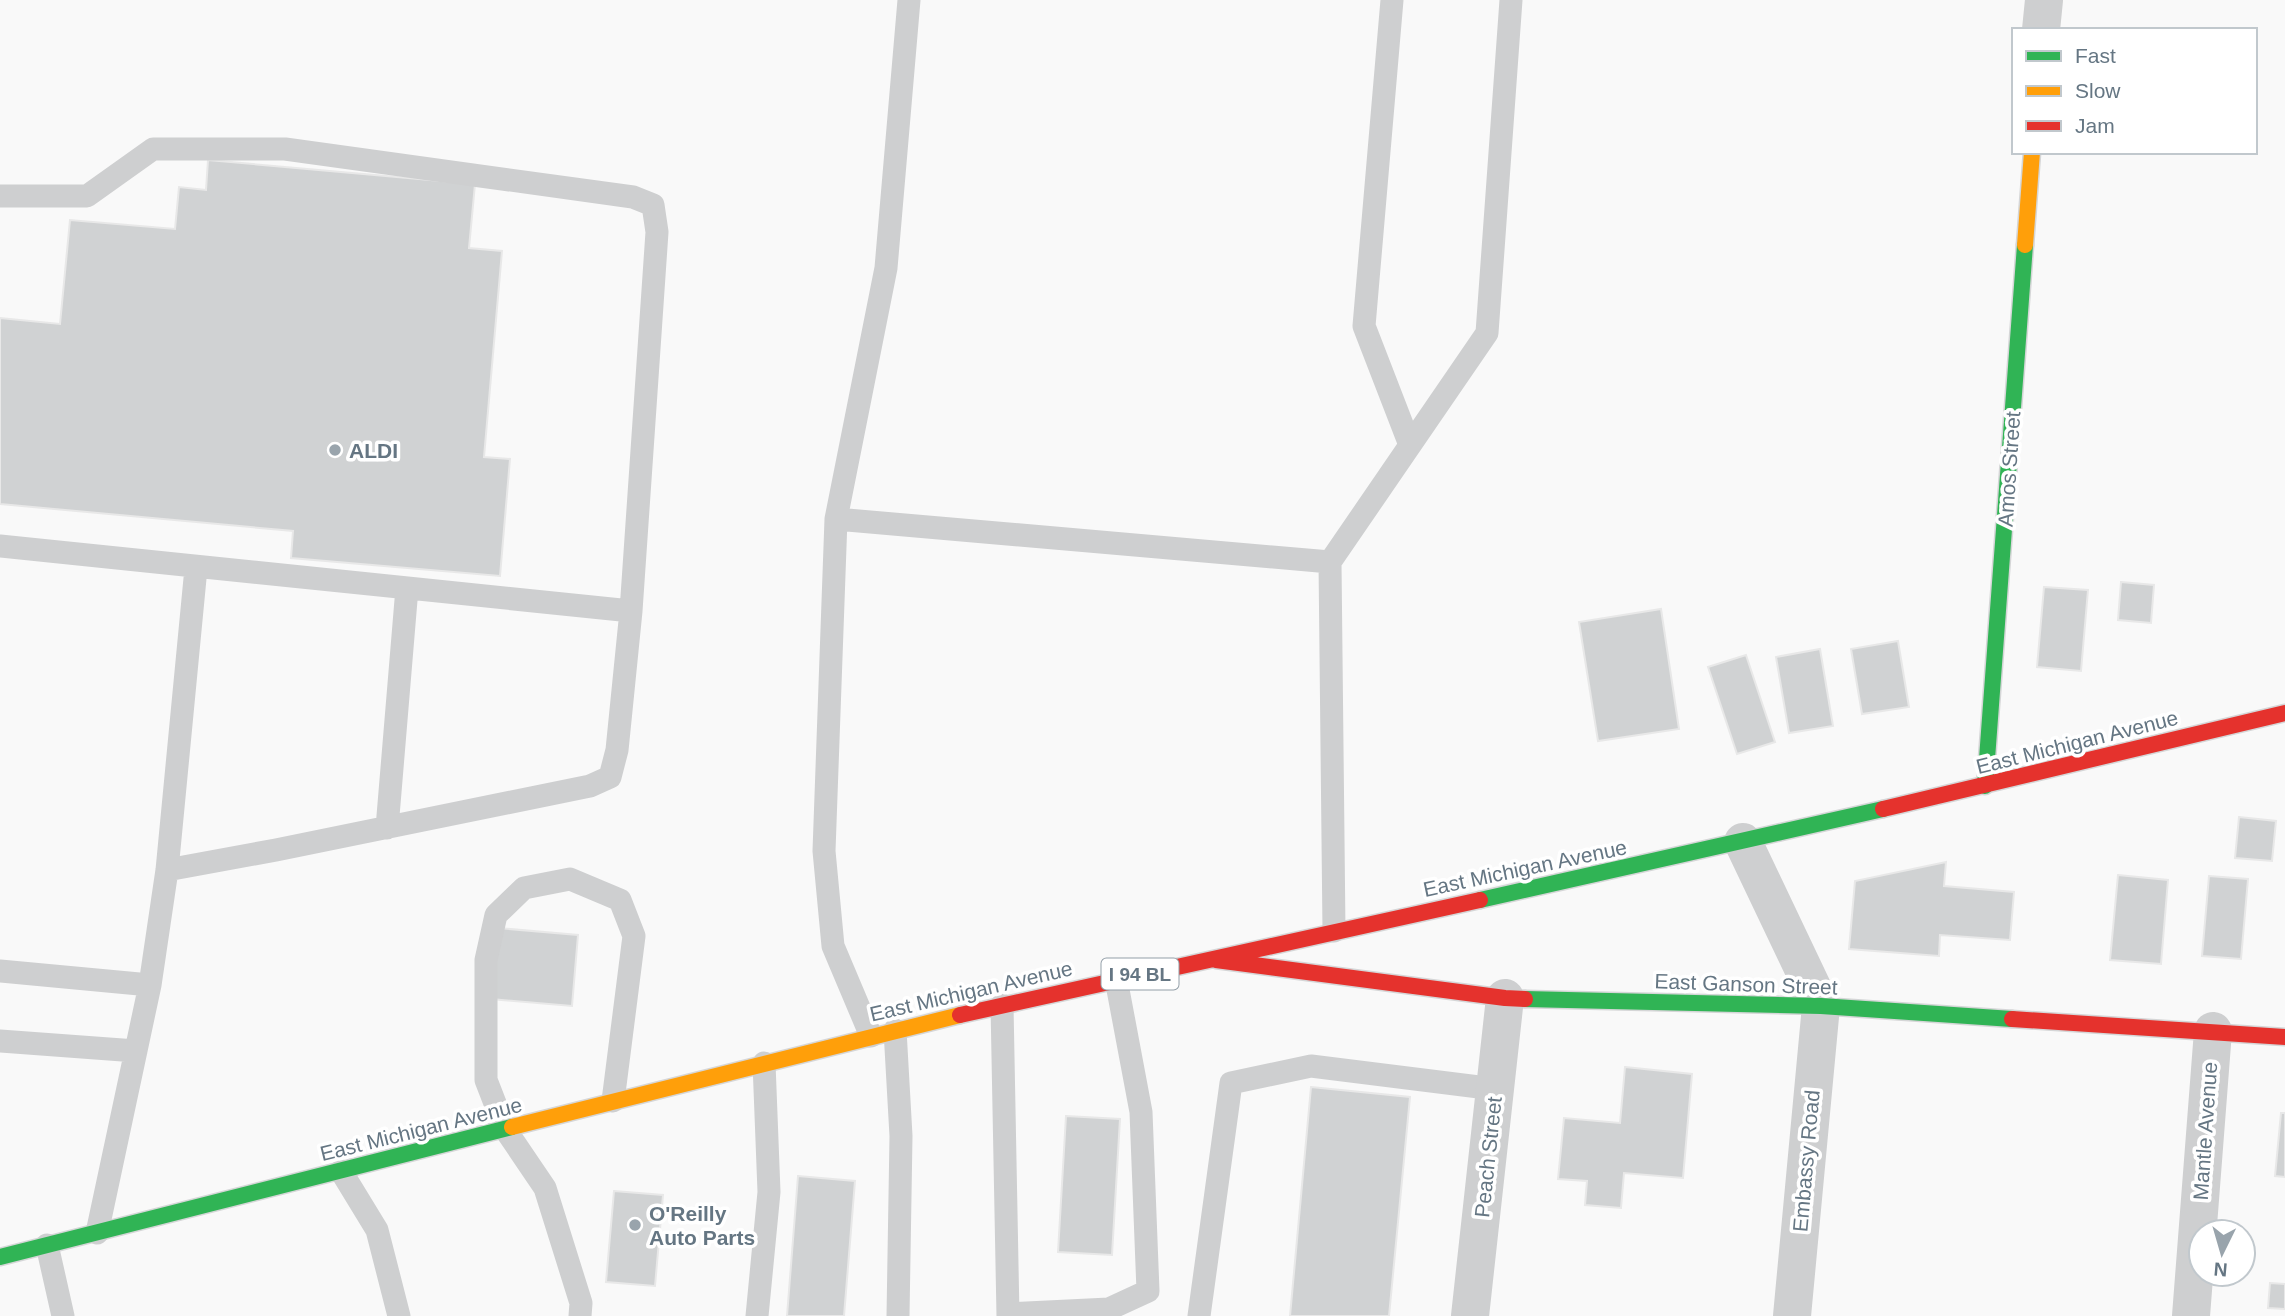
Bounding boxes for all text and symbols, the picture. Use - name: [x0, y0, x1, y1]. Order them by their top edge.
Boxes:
- legend: [2012, 28, 2257, 154]
- text: Fast: [2075, 44, 2116, 67]
- text: Slow: [2075, 79, 2121, 102]
- text: Jam: [2075, 114, 2115, 137]
- street label: Amos Street: [1993, 410, 2025, 527]
- place label: ALDI: [349, 439, 398, 462]
- marker: ALDI: [327, 442, 343, 458]
- street label: East Michigan Avenue: [1974, 706, 2180, 778]
- street label: East Michigan Avenue: [1421, 835, 1629, 901]
- street label: East Michigan Avenue: [867, 956, 1075, 1026]
- road number: I 94 BL: [1102, 958, 1178, 990]
- street label: East Ganson Street: [1654, 969, 1838, 999]
- street label: Mantle Avenue: [2189, 1061, 2221, 1201]
- street label: Embassy Road: [1788, 1089, 1824, 1233]
- street label: East Michigan Avenue: [318, 1093, 524, 1165]
- street label: Peach Street: [1470, 1095, 1506, 1219]
- place label: O'Reilly Auto Parts: [649, 1202, 755, 1249]
- marker: O'Reilly Auto Parts: [627, 1217, 643, 1233]
- north arrow: [2187, 1218, 2257, 1288]
- text: N: [2213, 1258, 2228, 1280]

